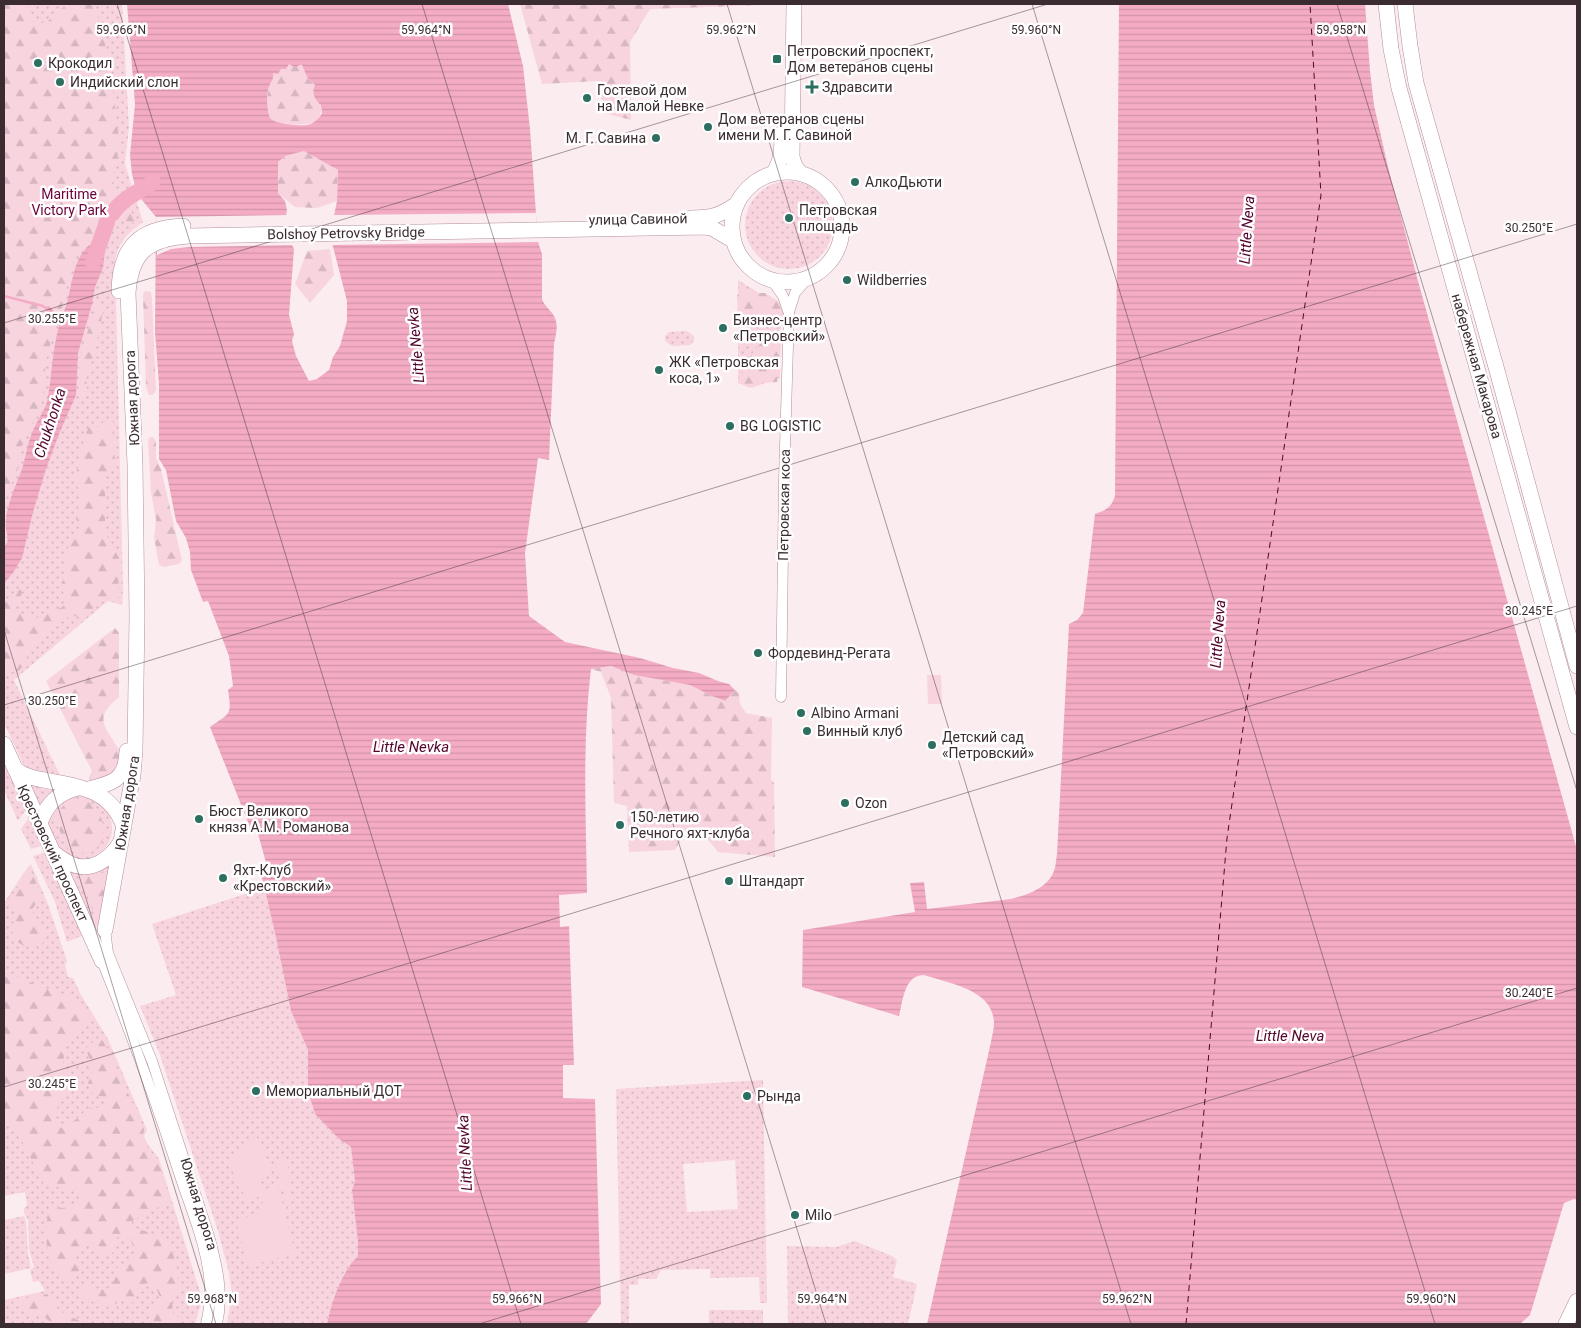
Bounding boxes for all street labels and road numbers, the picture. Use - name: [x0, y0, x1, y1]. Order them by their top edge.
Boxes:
- street label: улица Савиной: [588, 210, 688, 228]
- street label: Bolshoy Petrovsky Bridge: [267, 224, 425, 242]
- street label: набережная Макарова: [1449, 292, 1505, 440]
- street label: Южная дорога: [122, 350, 142, 446]
- street label: Петровская коса: [775, 449, 793, 561]
- street label: Южная дорога: [112, 754, 142, 852]
- street label: Крестовский проспект: [14, 782, 92, 924]
- street label: Южная дорога: [177, 1156, 221, 1252]

